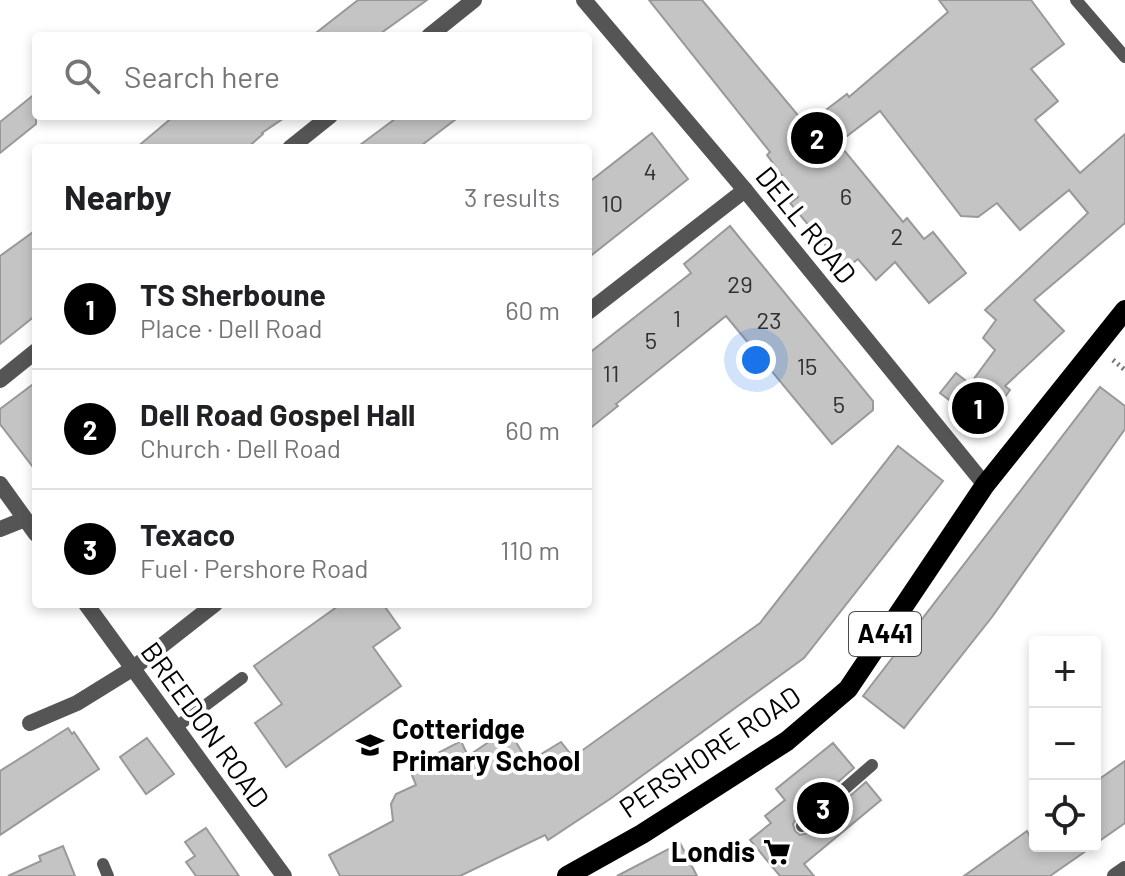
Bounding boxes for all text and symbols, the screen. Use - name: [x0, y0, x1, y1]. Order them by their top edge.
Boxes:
- search box: [32, 32, 592, 120]
- icon: search: [60, 54, 104, 98]
- text: Search here: [124, 58, 280, 94]
- pin: 2: [791, 108, 843, 168]
- house number: 4: [643, 156, 657, 185]
- street label: DELL ROAD: [749, 159, 864, 290]
- text: Nearby: [64, 176, 172, 217]
- text: 3 results: [464, 181, 560, 212]
- house number: 6: [840, 181, 852, 210]
- house number: 10: [601, 188, 623, 217]
- house number: 2: [891, 221, 903, 250]
- house number: 29: [727, 269, 753, 298]
- text: TS Sherboune: [140, 276, 326, 312]
- text: 1: [85, 294, 95, 325]
- text: 60 m: [505, 294, 560, 325]
- house number: 1: [673, 303, 681, 332]
- house number: 23: [756, 305, 782, 334]
- text: Place · Dell Road: [140, 312, 322, 343]
- house number: 5: [645, 325, 657, 354]
- your location: [736, 340, 776, 380]
- house number: 15: [797, 351, 817, 380]
- house number: 11: [603, 358, 619, 387]
- pin: 1: [952, 378, 1004, 438]
- house number: 5: [833, 389, 845, 418]
- text: Dell Road Gospel Hall: [140, 396, 415, 432]
- text: 2: [83, 414, 97, 445]
- text: 60 m: [505, 414, 560, 445]
- text: Church · Dell Road: [140, 432, 341, 463]
- text: Texaco: [140, 516, 235, 552]
- text: 3: [83, 534, 97, 565]
- text: 110 m: [500, 534, 560, 565]
- text: Fuel · Pershore Road: [140, 552, 369, 583]
- road number: A441: [849, 612, 921, 656]
- street label: BREEDON ROAD: [134, 635, 277, 814]
- map controls: [1029, 636, 1101, 852]
- button: +: [1029, 636, 1101, 708]
- street label: PERSHORE ROAD: [612, 678, 807, 824]
- button: −: [1029, 708, 1101, 780]
- place label: Cotteridge Primary School: [392, 711, 580, 777]
- school or university icon: Cotteridge Primary School: [355, 730, 385, 760]
- pin: 3: [797, 778, 849, 838]
- button: locate: [1029, 780, 1101, 852]
- place label: Londis: [671, 834, 755, 868]
- supermarket icon: Londis: [762, 837, 792, 867]

